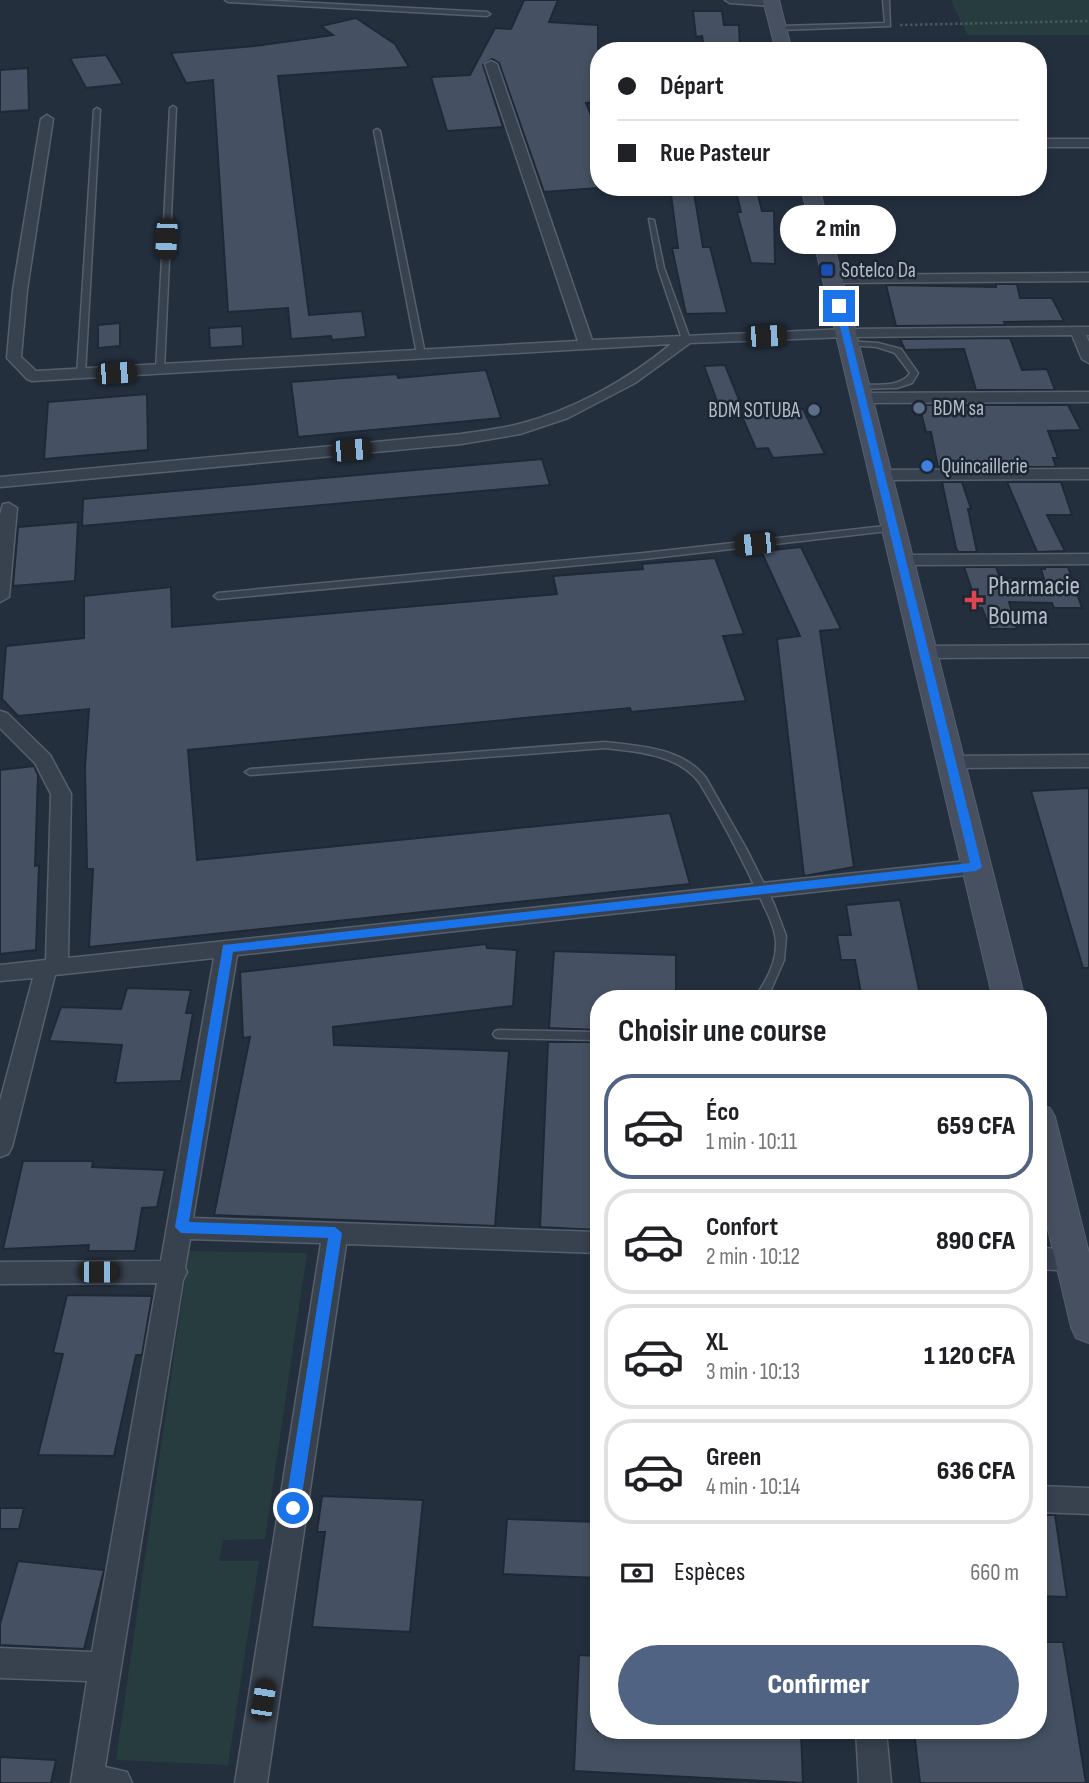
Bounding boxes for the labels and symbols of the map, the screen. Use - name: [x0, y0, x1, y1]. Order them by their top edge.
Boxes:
- callout: 2 min: [781, 204, 897, 254]
- car: [155, 217, 178, 261]
- place label: Sotelco Da: [841, 258, 916, 283]
- marker: Sotelco Da: [819, 262, 835, 278]
- route end: [823, 290, 855, 322]
- car: [745, 325, 788, 347]
- car: [95, 361, 138, 385]
- place label: BDM sa: [933, 396, 984, 421]
- place label: BDM SOTUBA: [708, 398, 801, 423]
- marker: BDM sa: [911, 400, 927, 416]
- marker: BDM SOTUBA: [806, 402, 822, 418]
- car: [330, 438, 373, 462]
- place label: Quincaillerie: [941, 454, 1028, 479]
- marker: Quincaillerie: [919, 458, 935, 474]
- car: [734, 531, 777, 557]
- place label: Pharmacie Bouma: [988, 571, 1080, 632]
- marker: Pharmacie Bouma: [966, 592, 982, 608]
- car: [79, 1262, 121, 1283]
- route start: [277, 1492, 309, 1524]
- car: [250, 1678, 277, 1722]

